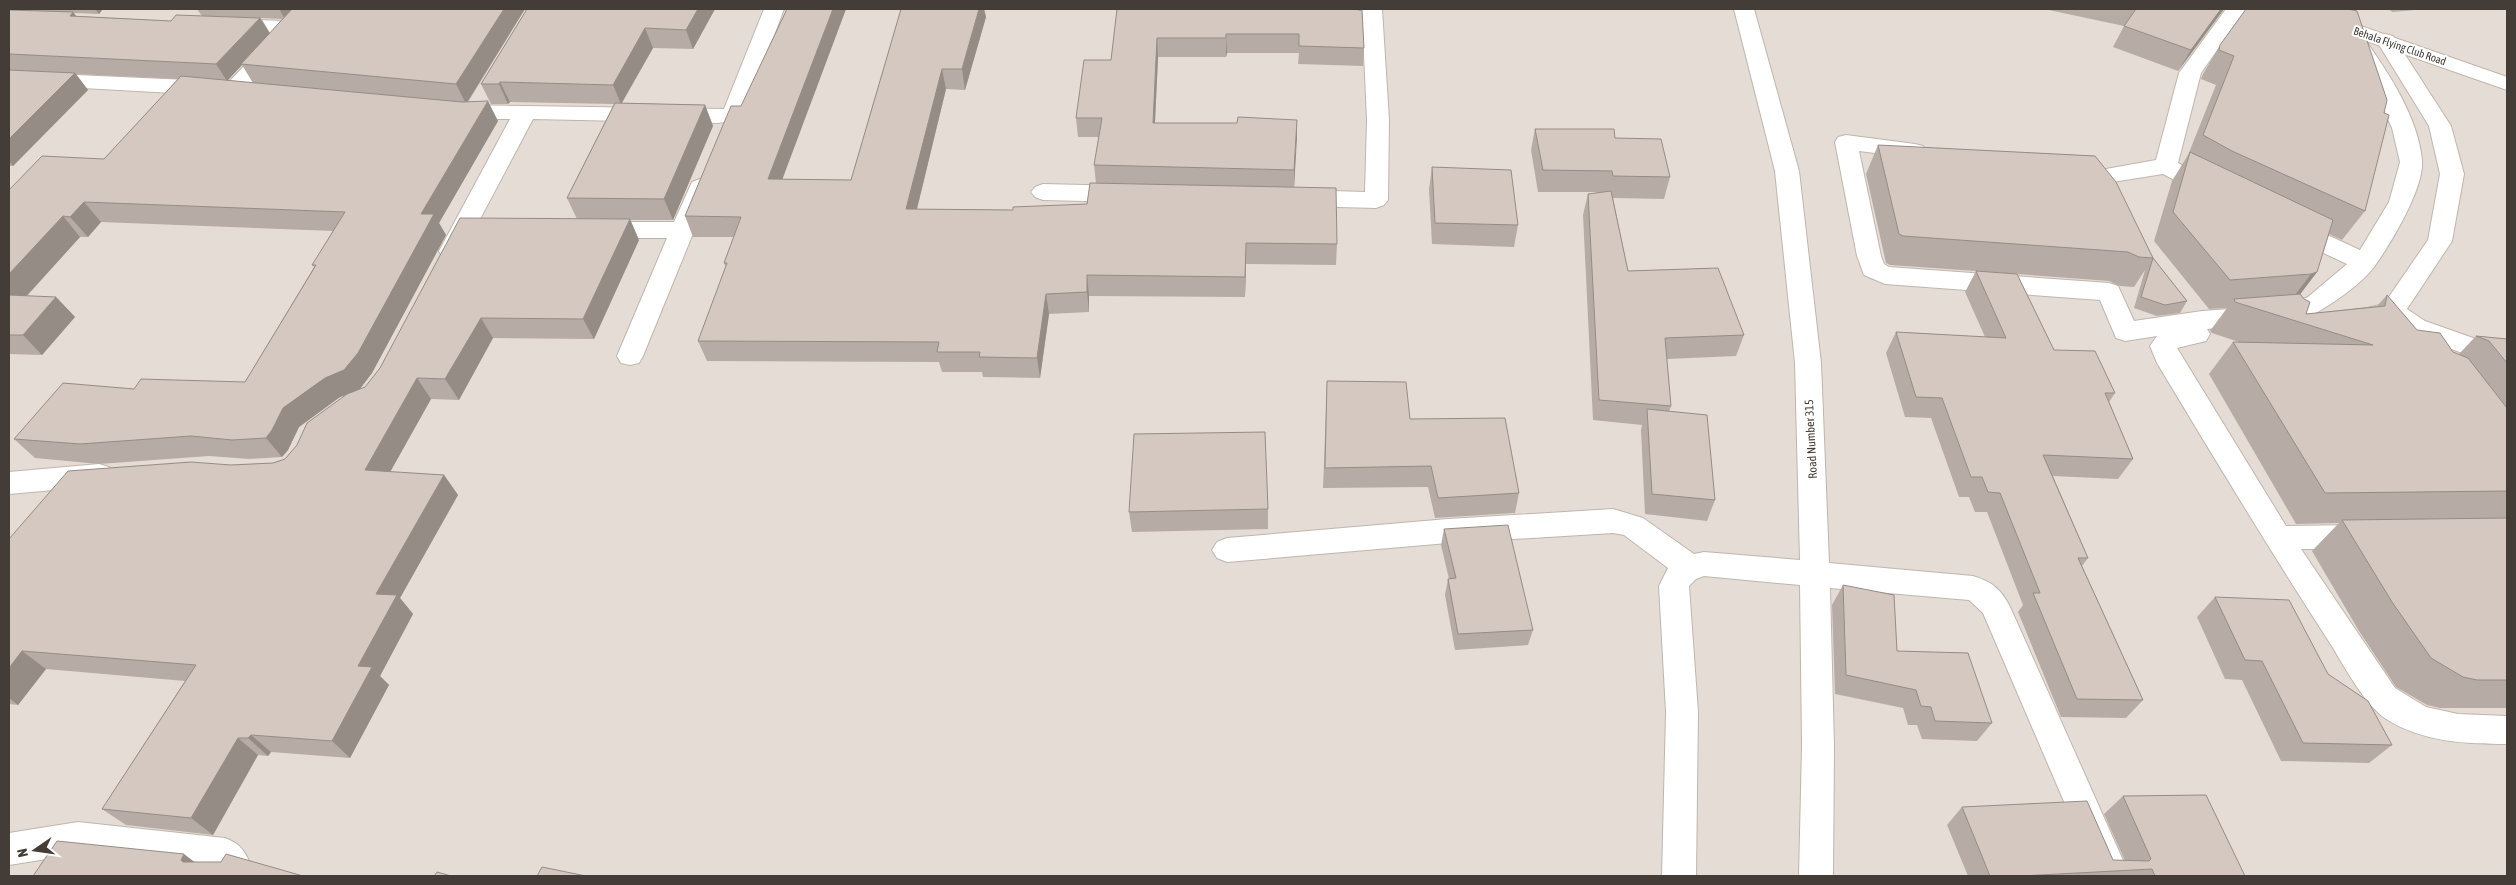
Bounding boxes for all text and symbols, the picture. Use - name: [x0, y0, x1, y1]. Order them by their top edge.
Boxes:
- street label: Behala Flying Club Road: [2352, 25, 2448, 67]
- street label: Road Number 315: [1802, 399, 1820, 479]
- north arrow: [10, 825, 60, 875]
- text: N: [14, 847, 31, 859]

